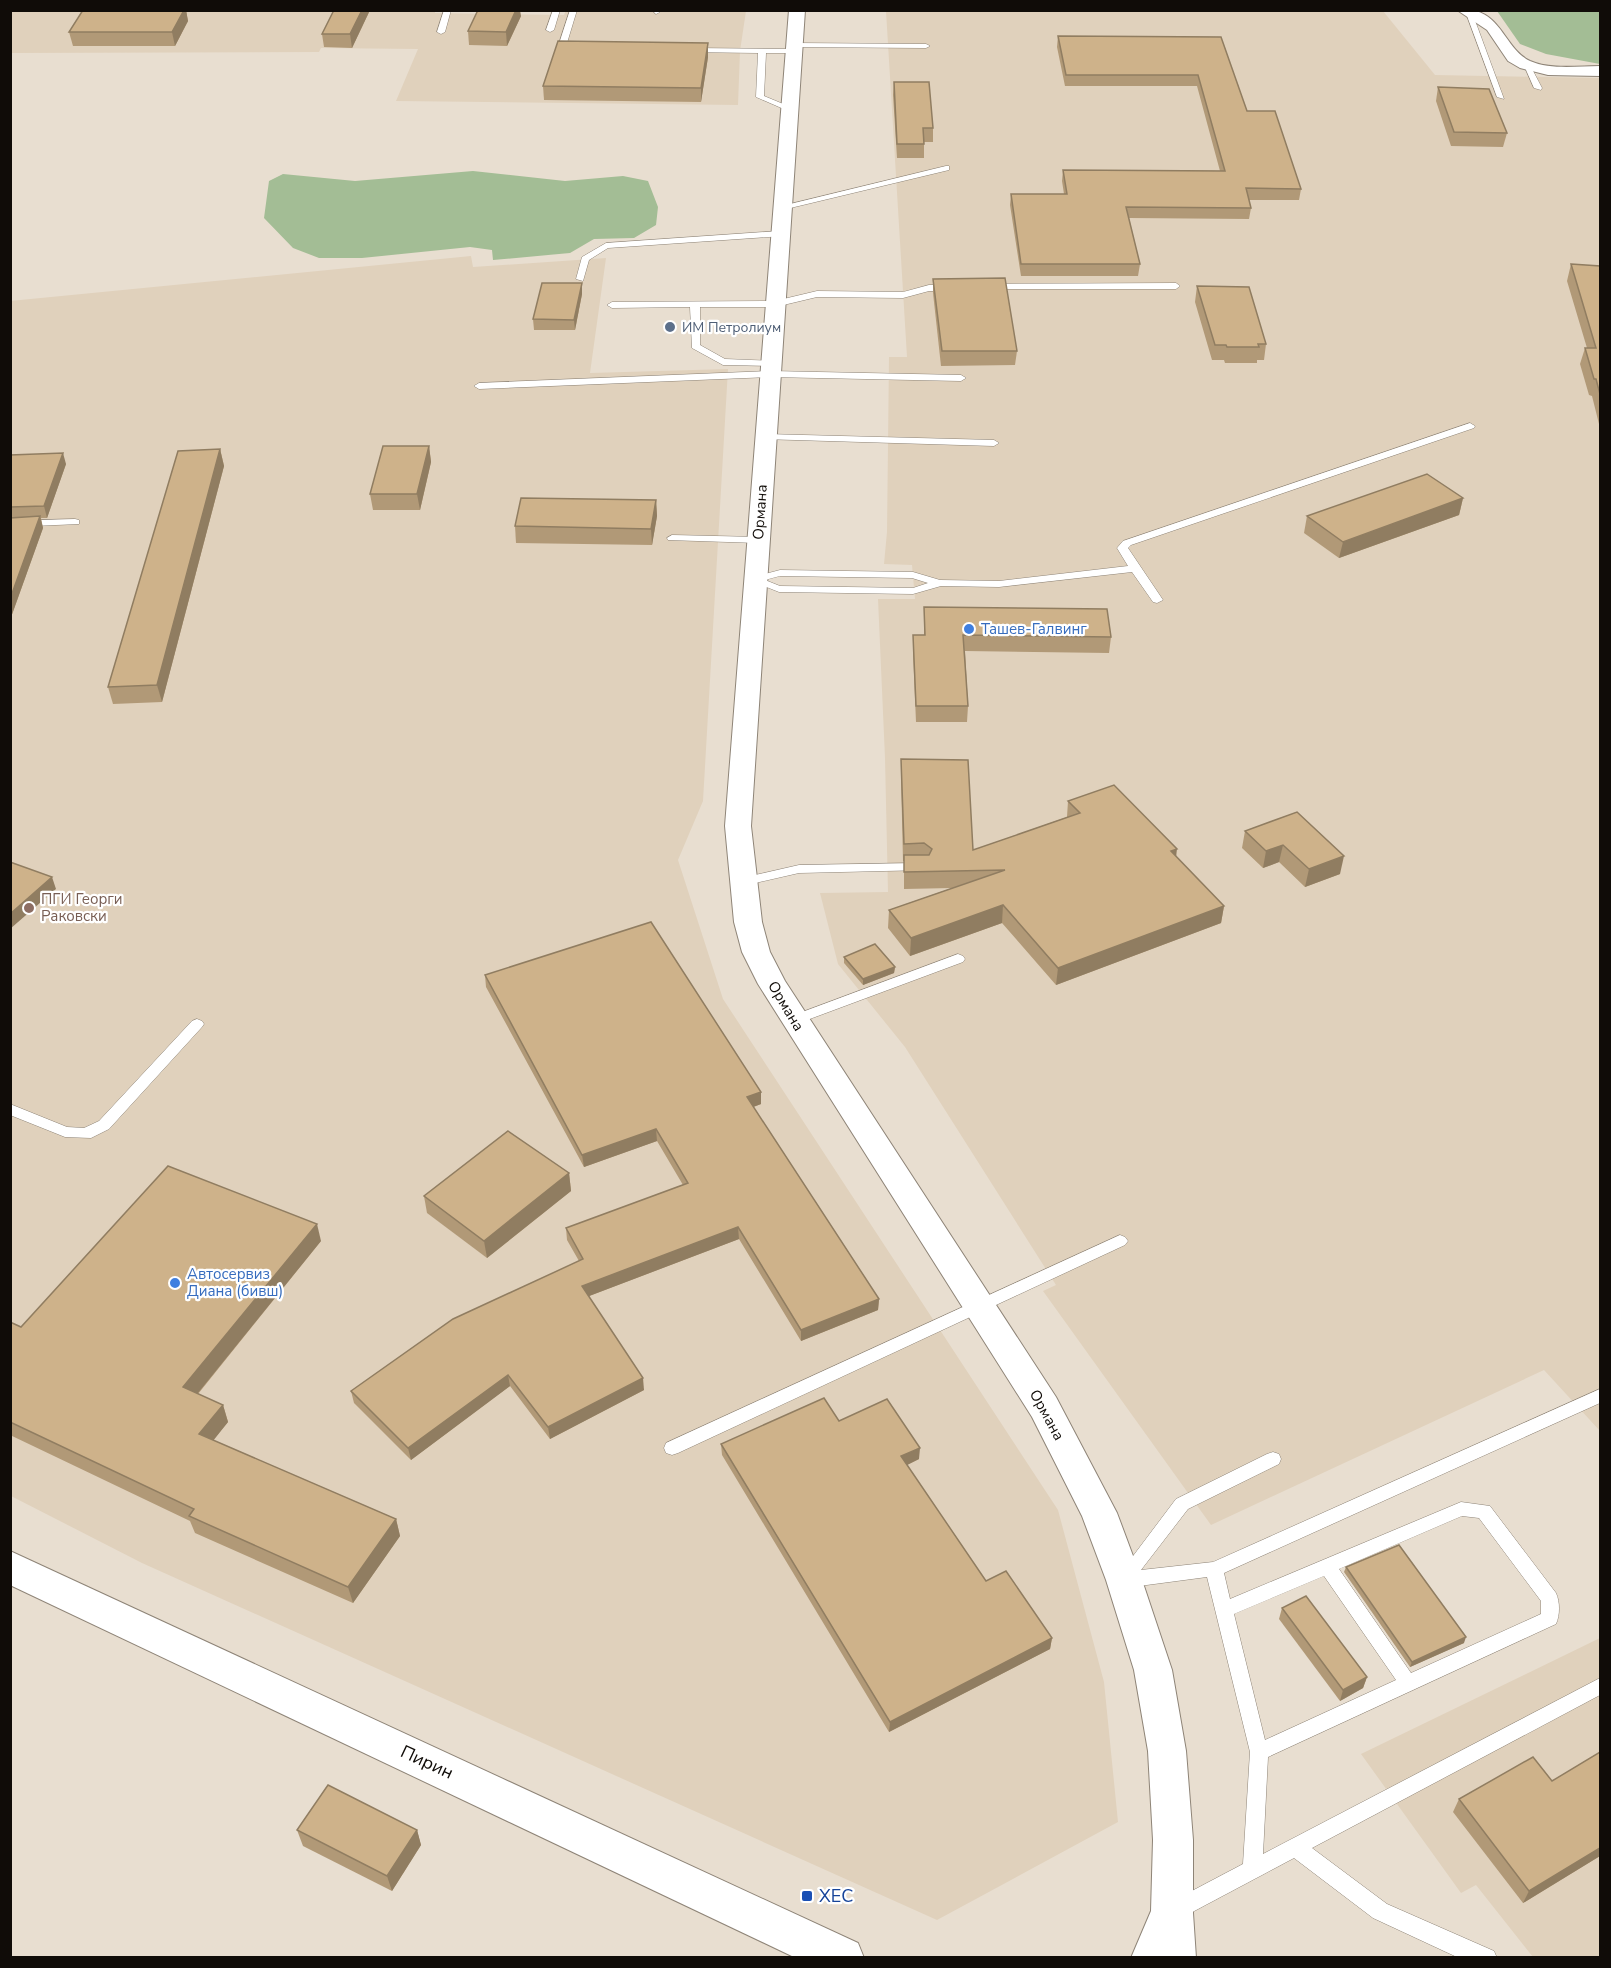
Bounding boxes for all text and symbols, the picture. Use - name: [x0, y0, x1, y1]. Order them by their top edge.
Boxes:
- place label: ИМ Петролиум: [682, 318, 781, 337]
- marker: ИМ Петролиум: [663, 320, 677, 334]
- street label: Ормана: [748, 484, 772, 540]
- place label: Ташев-Галвинг: [981, 619, 1087, 639]
- marker: Ташев-Галвинг: [962, 622, 976, 636]
- place label: ПГИ Георги Раковски: [41, 889, 123, 926]
- marker: ПГИ Георги Раковски: [22, 901, 36, 915]
- street label: Ормана: [763, 977, 809, 1035]
- place label: Автосервиз Диана (бивш): [187, 1264, 283, 1301]
- marker: Автосервиз Диана (бивш): [168, 1276, 182, 1290]
- street label: Ормана: [1025, 1386, 1069, 1444]
- street label: Пирин: [397, 1739, 457, 1785]
- place label: ХЕС: [819, 1884, 853, 1908]
- marker: ХЕС: [800, 1889, 814, 1903]

